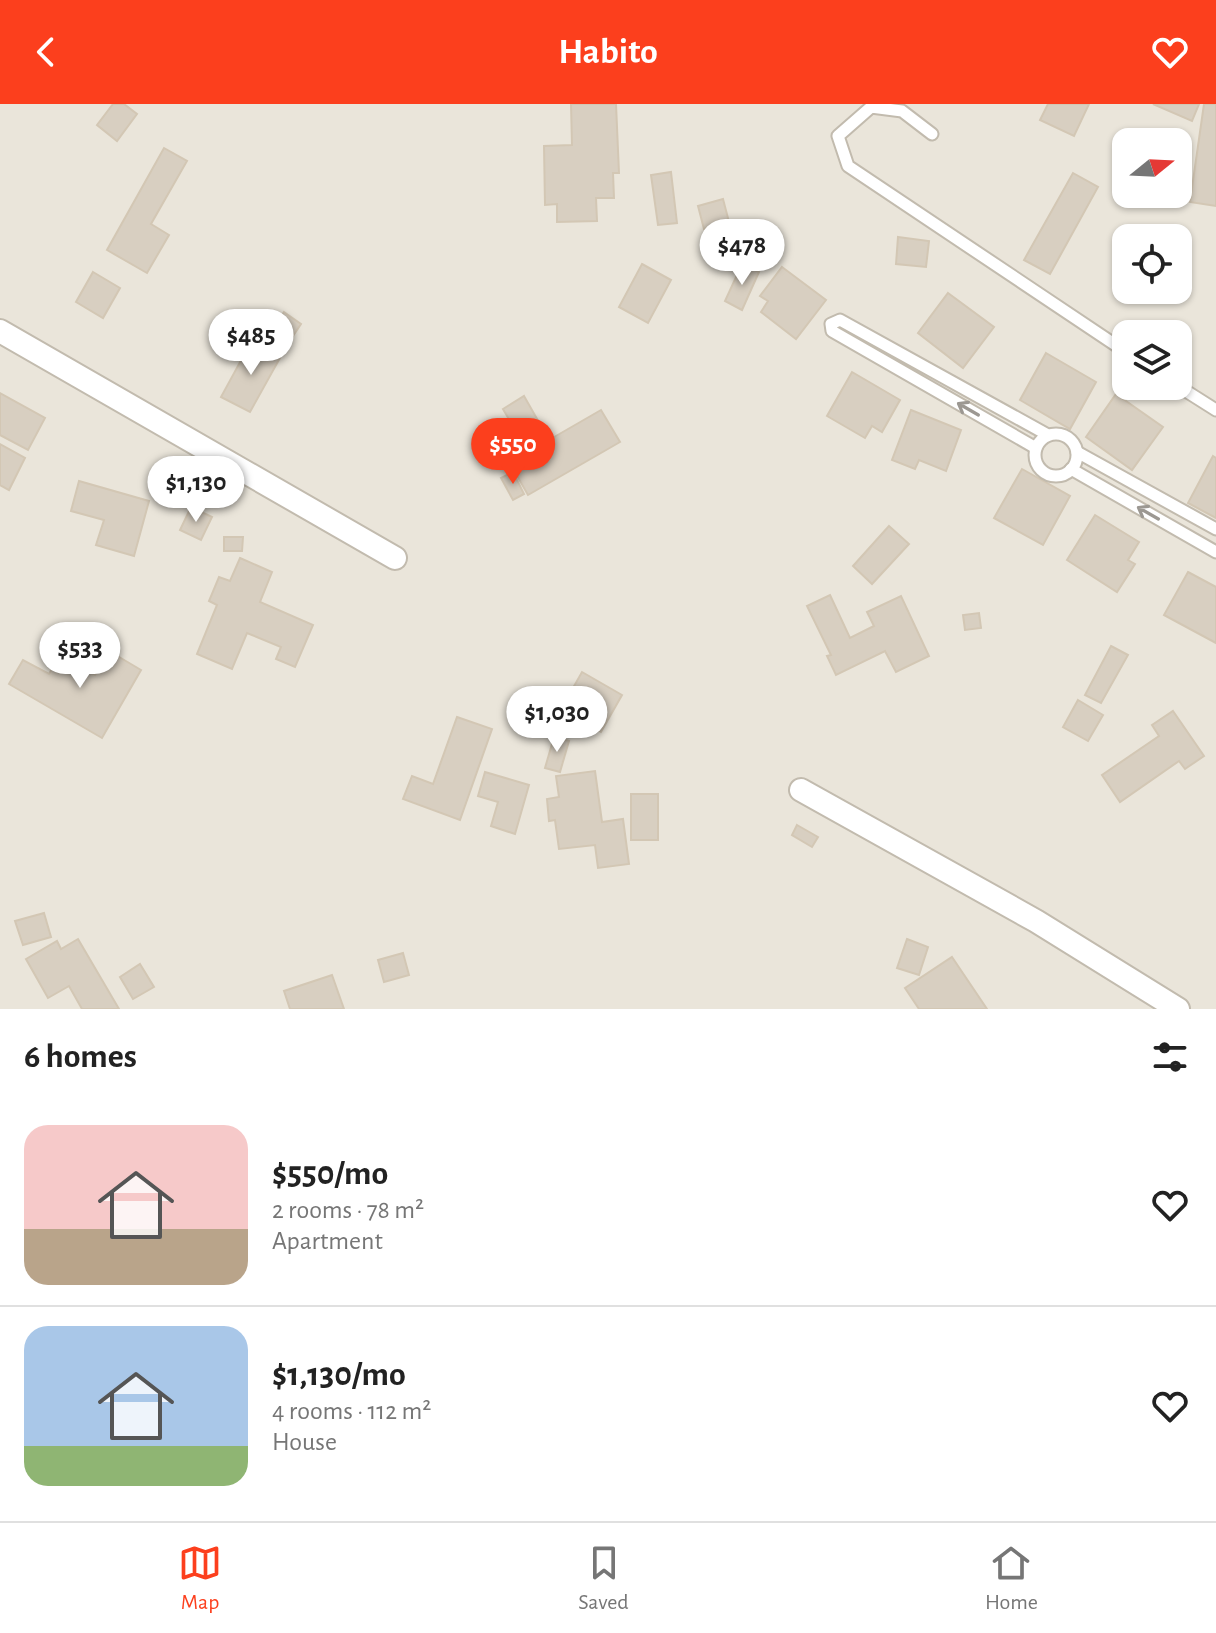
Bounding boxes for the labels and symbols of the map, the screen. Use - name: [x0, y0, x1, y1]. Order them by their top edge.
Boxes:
- north arrow: [1112, 128, 1192, 208]
- pin: $478: [695, 219, 789, 287]
- pin: $485: [204, 309, 298, 377]
- one-way arrow: [957, 401, 980, 417]
- pin: $550: [466, 418, 560, 486]
- pin: $1,130: [131, 456, 261, 524]
- one-way arrow: [1137, 505, 1161, 520]
- pin: $533: [33, 622, 127, 690]
- pin: $1,030: [492, 686, 622, 754]

